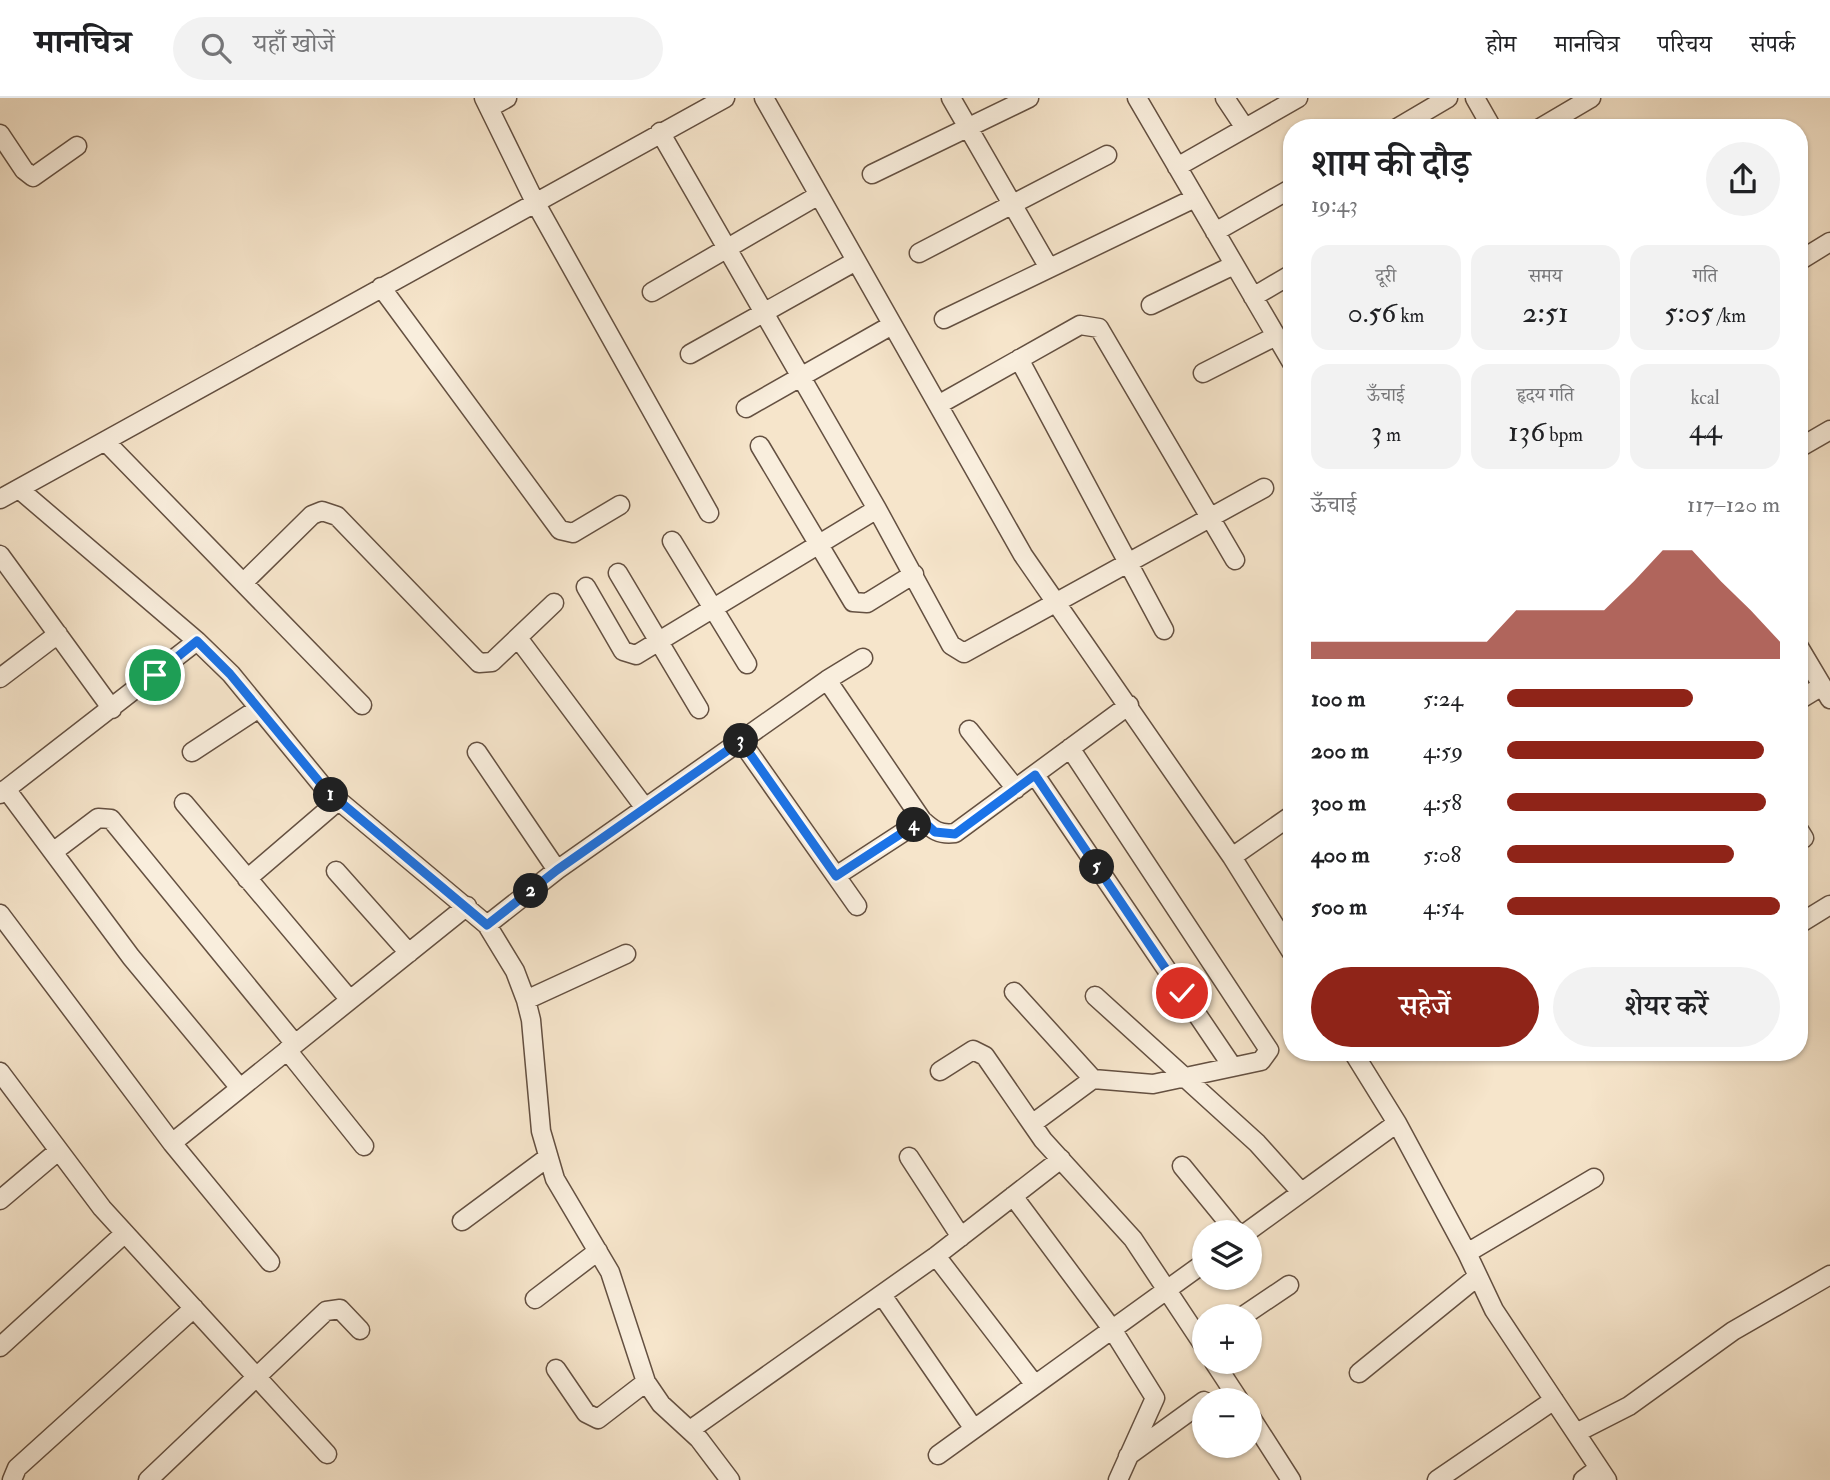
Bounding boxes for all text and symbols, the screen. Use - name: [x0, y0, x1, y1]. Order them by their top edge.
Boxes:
- search box: [173, 17, 663, 80]
- text: मानचित्र: [35, 22, 131, 63]
- text: यहाँ खोजें: [253, 28, 335, 60]
- icon: search: [197, 29, 235, 67]
- text: होम: [1486, 29, 1516, 60]
- text: मानचित्र: [1554, 29, 1620, 60]
- text: परिचय: [1658, 29, 1712, 60]
- text: संपर्क: [1750, 29, 1795, 60]
- text: शाम की दौड़: [1311, 140, 1470, 188]
- button: share: [1706, 142, 1780, 216]
- text: 19:43: [1311, 190, 1358, 219]
- text: दूरी: [1376, 264, 1396, 288]
- text: समय: [1529, 264, 1562, 288]
- text: गति: [1693, 264, 1718, 288]
- text: 0.56: [1347, 294, 1396, 331]
- text: 2:51: [1522, 294, 1569, 331]
- text: 5:05: [1664, 294, 1713, 331]
- text: km: [1396, 304, 1424, 328]
- text: /km: [1713, 304, 1746, 328]
- text: ऊँचाई: [1367, 383, 1405, 407]
- text: हृदय गति: [1517, 383, 1574, 407]
- text: kcal: [1691, 386, 1720, 410]
- text: 44: [1689, 410, 1721, 447]
- text: 3: [1371, 413, 1382, 450]
- text: 136: [1508, 413, 1545, 450]
- text: m: [1382, 423, 1401, 447]
- text: bpm: [1545, 423, 1583, 447]
- text: ऊँचाई: [1311, 490, 1356, 519]
- text: 117–120 m: [1687, 490, 1780, 519]
- pin: [125, 645, 185, 705]
- icon: arrive: [136, 656, 174, 694]
- text: 100 m: [1311, 684, 1365, 713]
- text: 5:24: [1423, 684, 1463, 713]
- pin: 3: [724, 724, 758, 758]
- text: 3: [737, 728, 744, 752]
- text: 200 m: [1311, 736, 1369, 765]
- text: 4:59: [1423, 736, 1463, 765]
- pin: 1: [314, 778, 348, 812]
- text: 1: [327, 782, 334, 806]
- text: 300 m: [1311, 788, 1366, 817]
- text: 4:58: [1423, 788, 1462, 817]
- pin: 4: [897, 808, 932, 842]
- text: 4: [908, 812, 919, 836]
- text: 400 m: [1311, 840, 1370, 869]
- text: 5:08: [1423, 840, 1461, 869]
- pin: 5: [1080, 850, 1114, 884]
- text: 5: [1092, 854, 1101, 878]
- pin: 2: [514, 874, 548, 908]
- text: 2: [526, 878, 535, 902]
- text: 500 m: [1311, 892, 1367, 921]
- text: 4:54: [1423, 892, 1463, 921]
- pin: [1152, 963, 1212, 1023]
- button: सहेजें: [1311, 967, 1539, 1047]
- button: शेयर करें: [1553, 967, 1780, 1047]
- icon: check: [1163, 974, 1201, 1012]
- map controls: [1192, 1220, 1262, 1458]
- button: layers: [1192, 1220, 1262, 1290]
- button: +: [1192, 1304, 1262, 1374]
- button: −: [1192, 1388, 1262, 1458]

